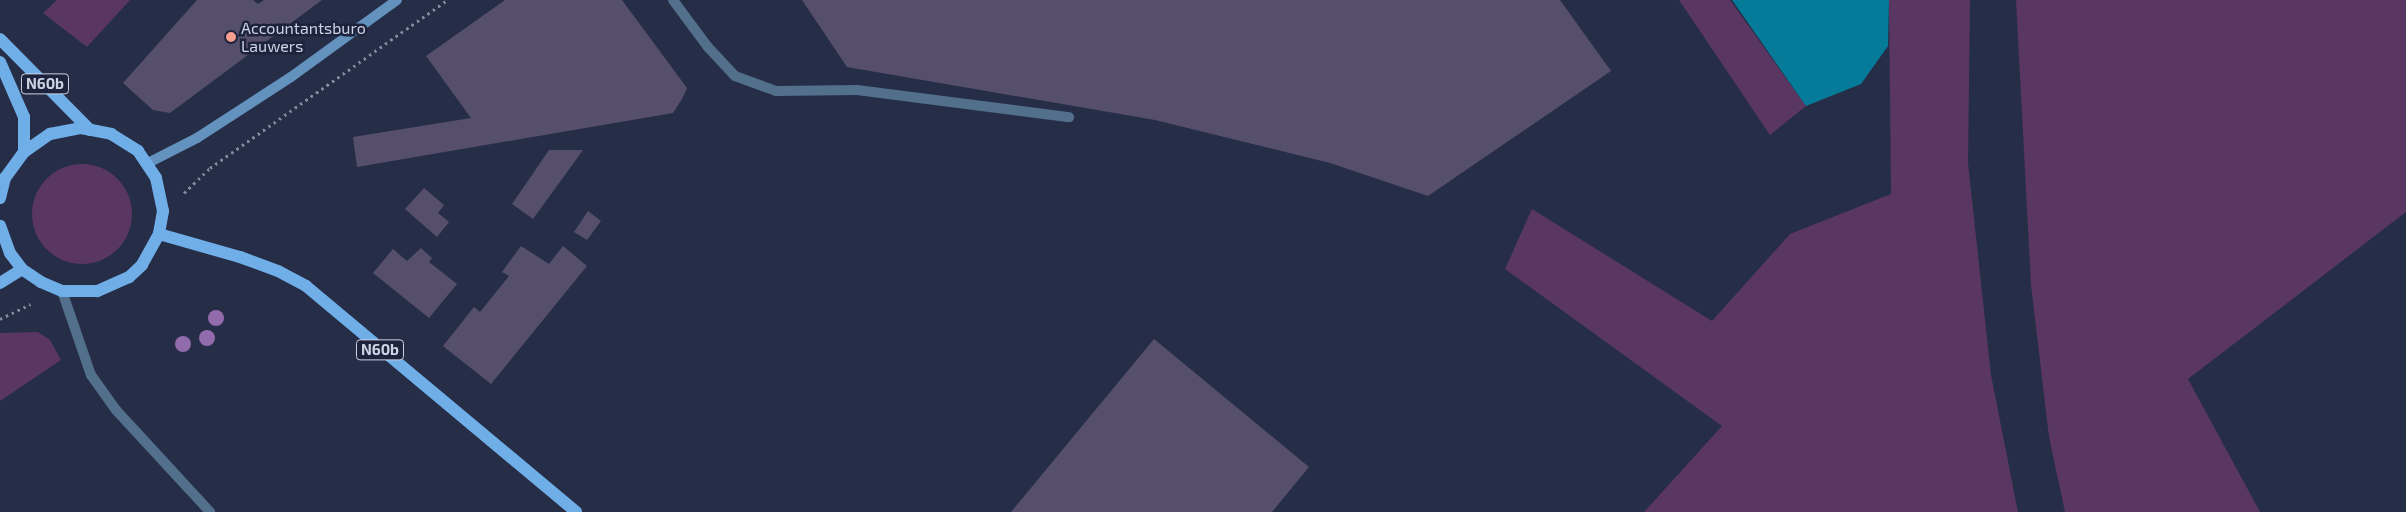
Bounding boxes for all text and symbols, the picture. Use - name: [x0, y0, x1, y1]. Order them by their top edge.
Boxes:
- place label: Accountantsburo Lauwers: [241, 18, 366, 56]
- marker: Accountantsburo Lauwers: [225, 31, 237, 43]
- road number: N60b: [20, 72, 70, 96]
- road number: N60b: [355, 338, 405, 362]

